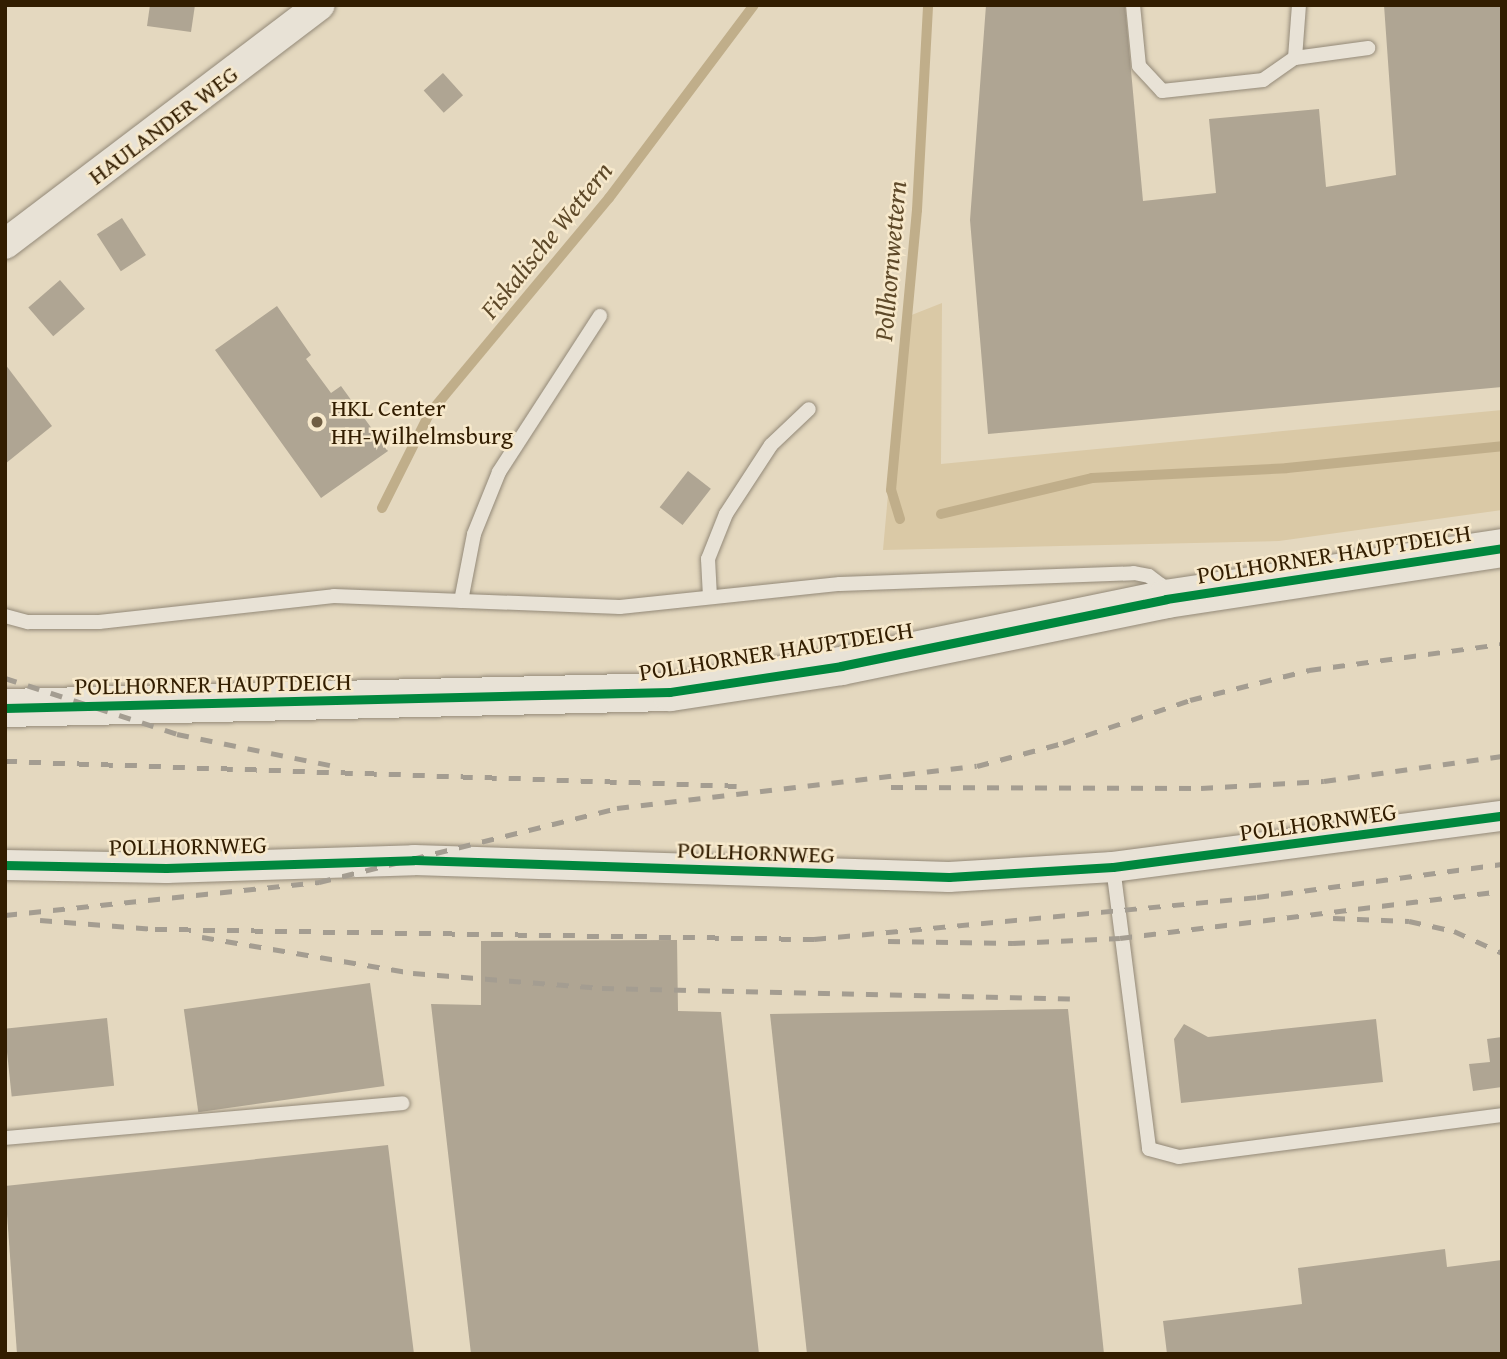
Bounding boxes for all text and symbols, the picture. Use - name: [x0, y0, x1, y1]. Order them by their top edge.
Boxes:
- street label: HAULANDER WEG: [83, 59, 243, 191]
- water label: Fiskalische Wettern: [473, 155, 619, 325]
- water label: Pollhornwettern: [867, 180, 913, 342]
- place label: HKL Center HH-Wilhelmsburg: [331, 394, 513, 450]
- marker: HKL Center HH-Wilhelmsburg: [309, 414, 325, 430]
- street label: POLLHORNER HAUPTDEICH: [1195, 518, 1473, 590]
- street label: POLLHORNER HAUPTDEICH: [637, 615, 915, 687]
- street label: POLLHORNER HAUPTDEICH: [74, 667, 352, 701]
- street label: POLLHORNWEG: [1238, 797, 1398, 847]
- street label: POLLHORNWEG: [109, 830, 267, 862]
- street label: POLLHORNWEG: [677, 835, 835, 869]

